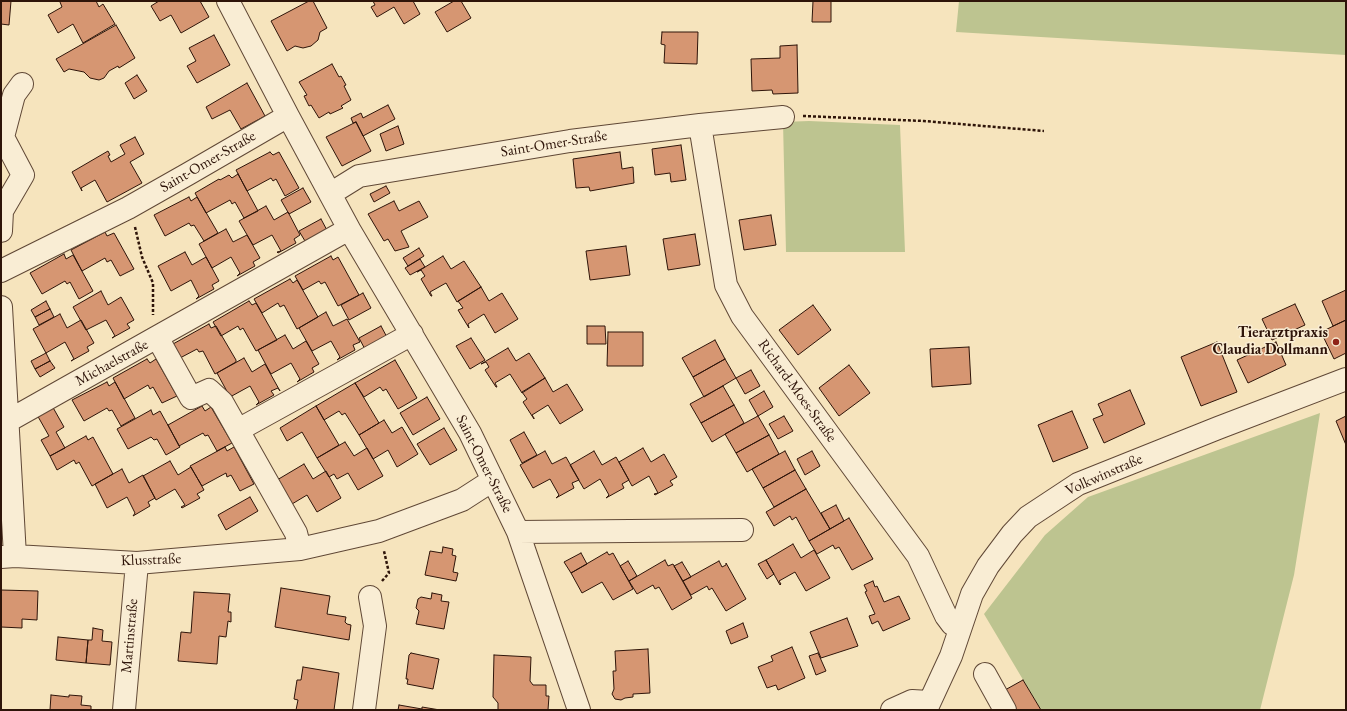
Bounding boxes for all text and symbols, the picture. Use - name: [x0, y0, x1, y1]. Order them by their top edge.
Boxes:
- street label: Saint-Omer-Straße: [157, 127, 259, 197]
- street label: Saint-Omer-Straße: [499, 127, 609, 161]
- place label: Tierarztpraxis Claudia Dollmann: [1212, 324, 1328, 359]
- street label: Michaelstraße: [72, 336, 152, 390]
- street label: Richard-Moes-Straße: [754, 336, 840, 446]
- marker: Tierarztpraxis Claudia Dollmann: [1331, 337, 1341, 347]
- street label: Saint-Omer-Straße: [452, 412, 516, 516]
- street label: Volkwinstraße: [1063, 450, 1145, 500]
- street label: Klusstraße: [120, 550, 182, 570]
- street label: Martinstraße: [118, 598, 142, 674]

